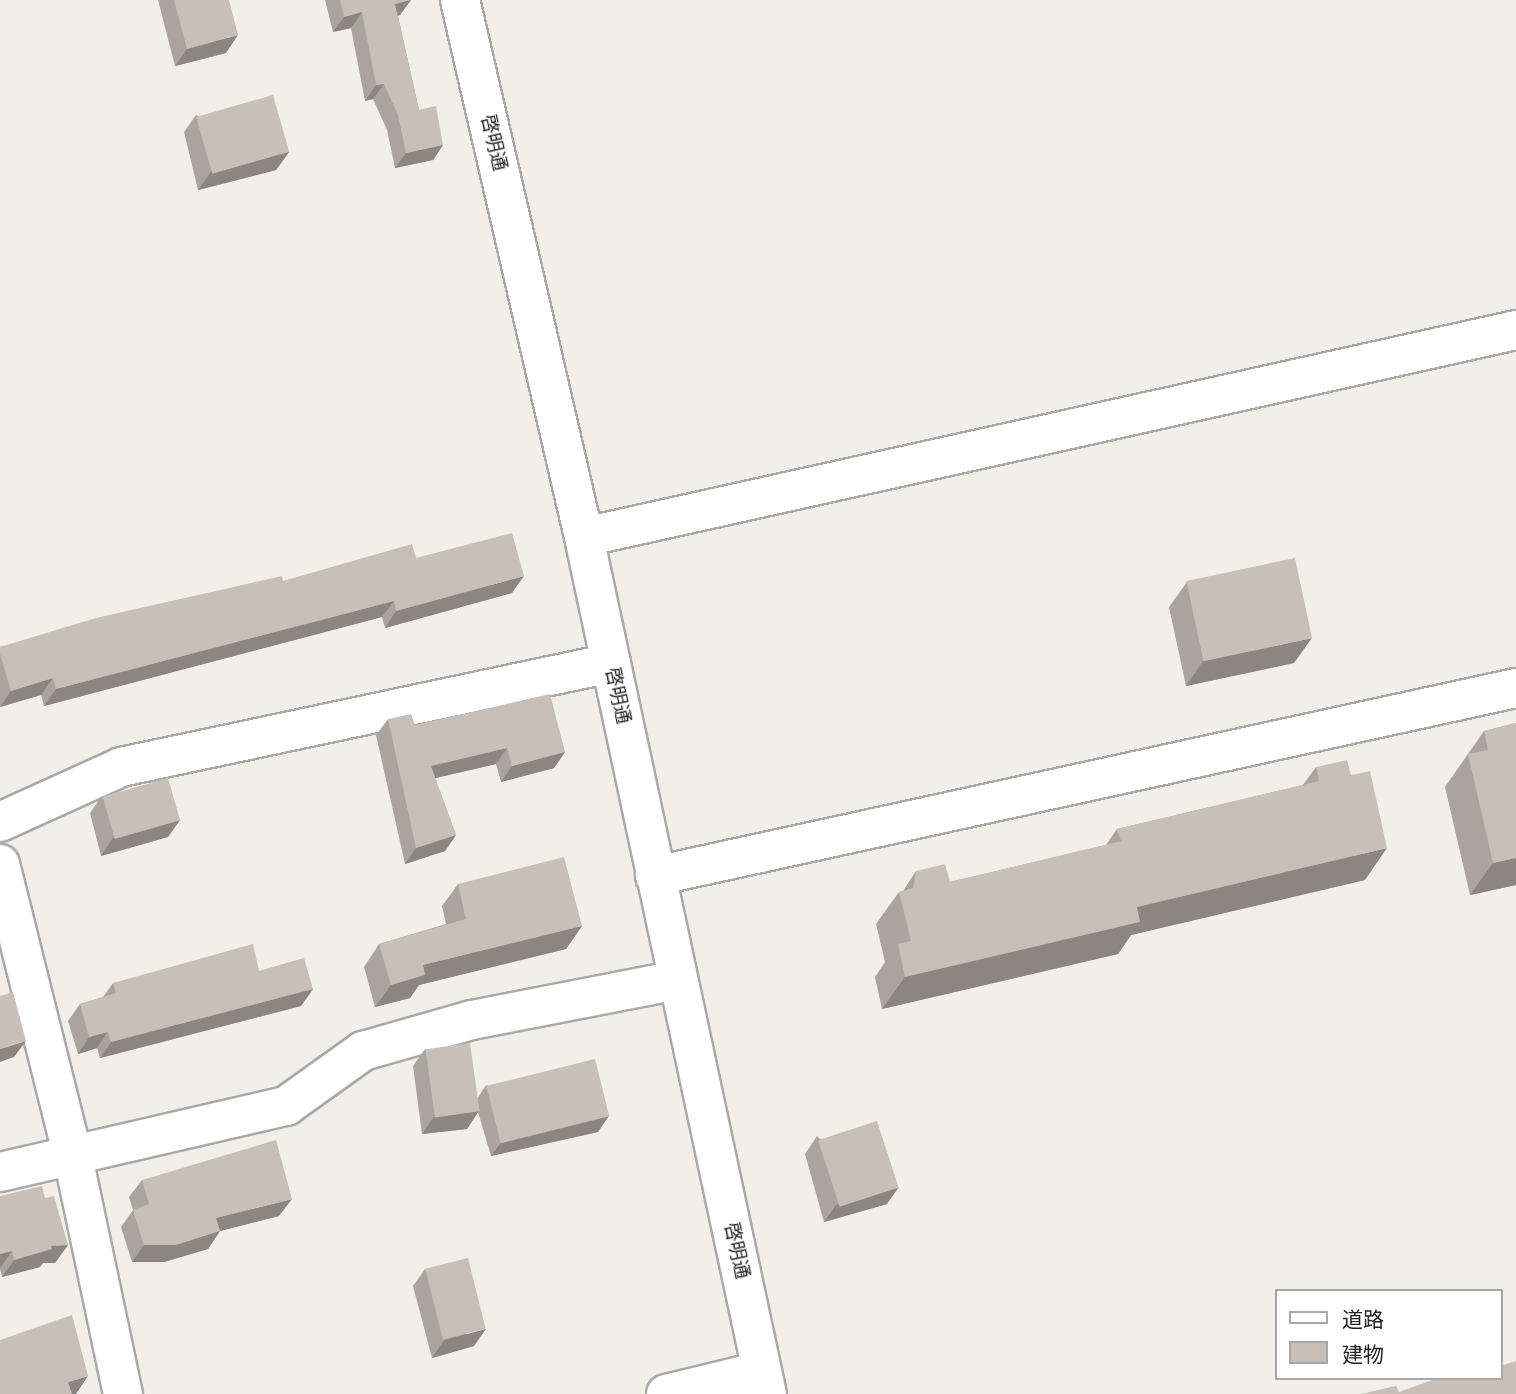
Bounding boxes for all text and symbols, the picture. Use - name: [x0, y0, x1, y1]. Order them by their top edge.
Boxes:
- street label: 啓明通: [475, 113, 511, 173]
- street label: 啓明通: [600, 666, 634, 726]
- street label: 啓明通: [719, 1221, 753, 1281]
- legend: [1274, 1289, 1502, 1380]
- text: 道路: [1342, 1308, 1384, 1332]
- text: 建物: [1342, 1343, 1384, 1367]

